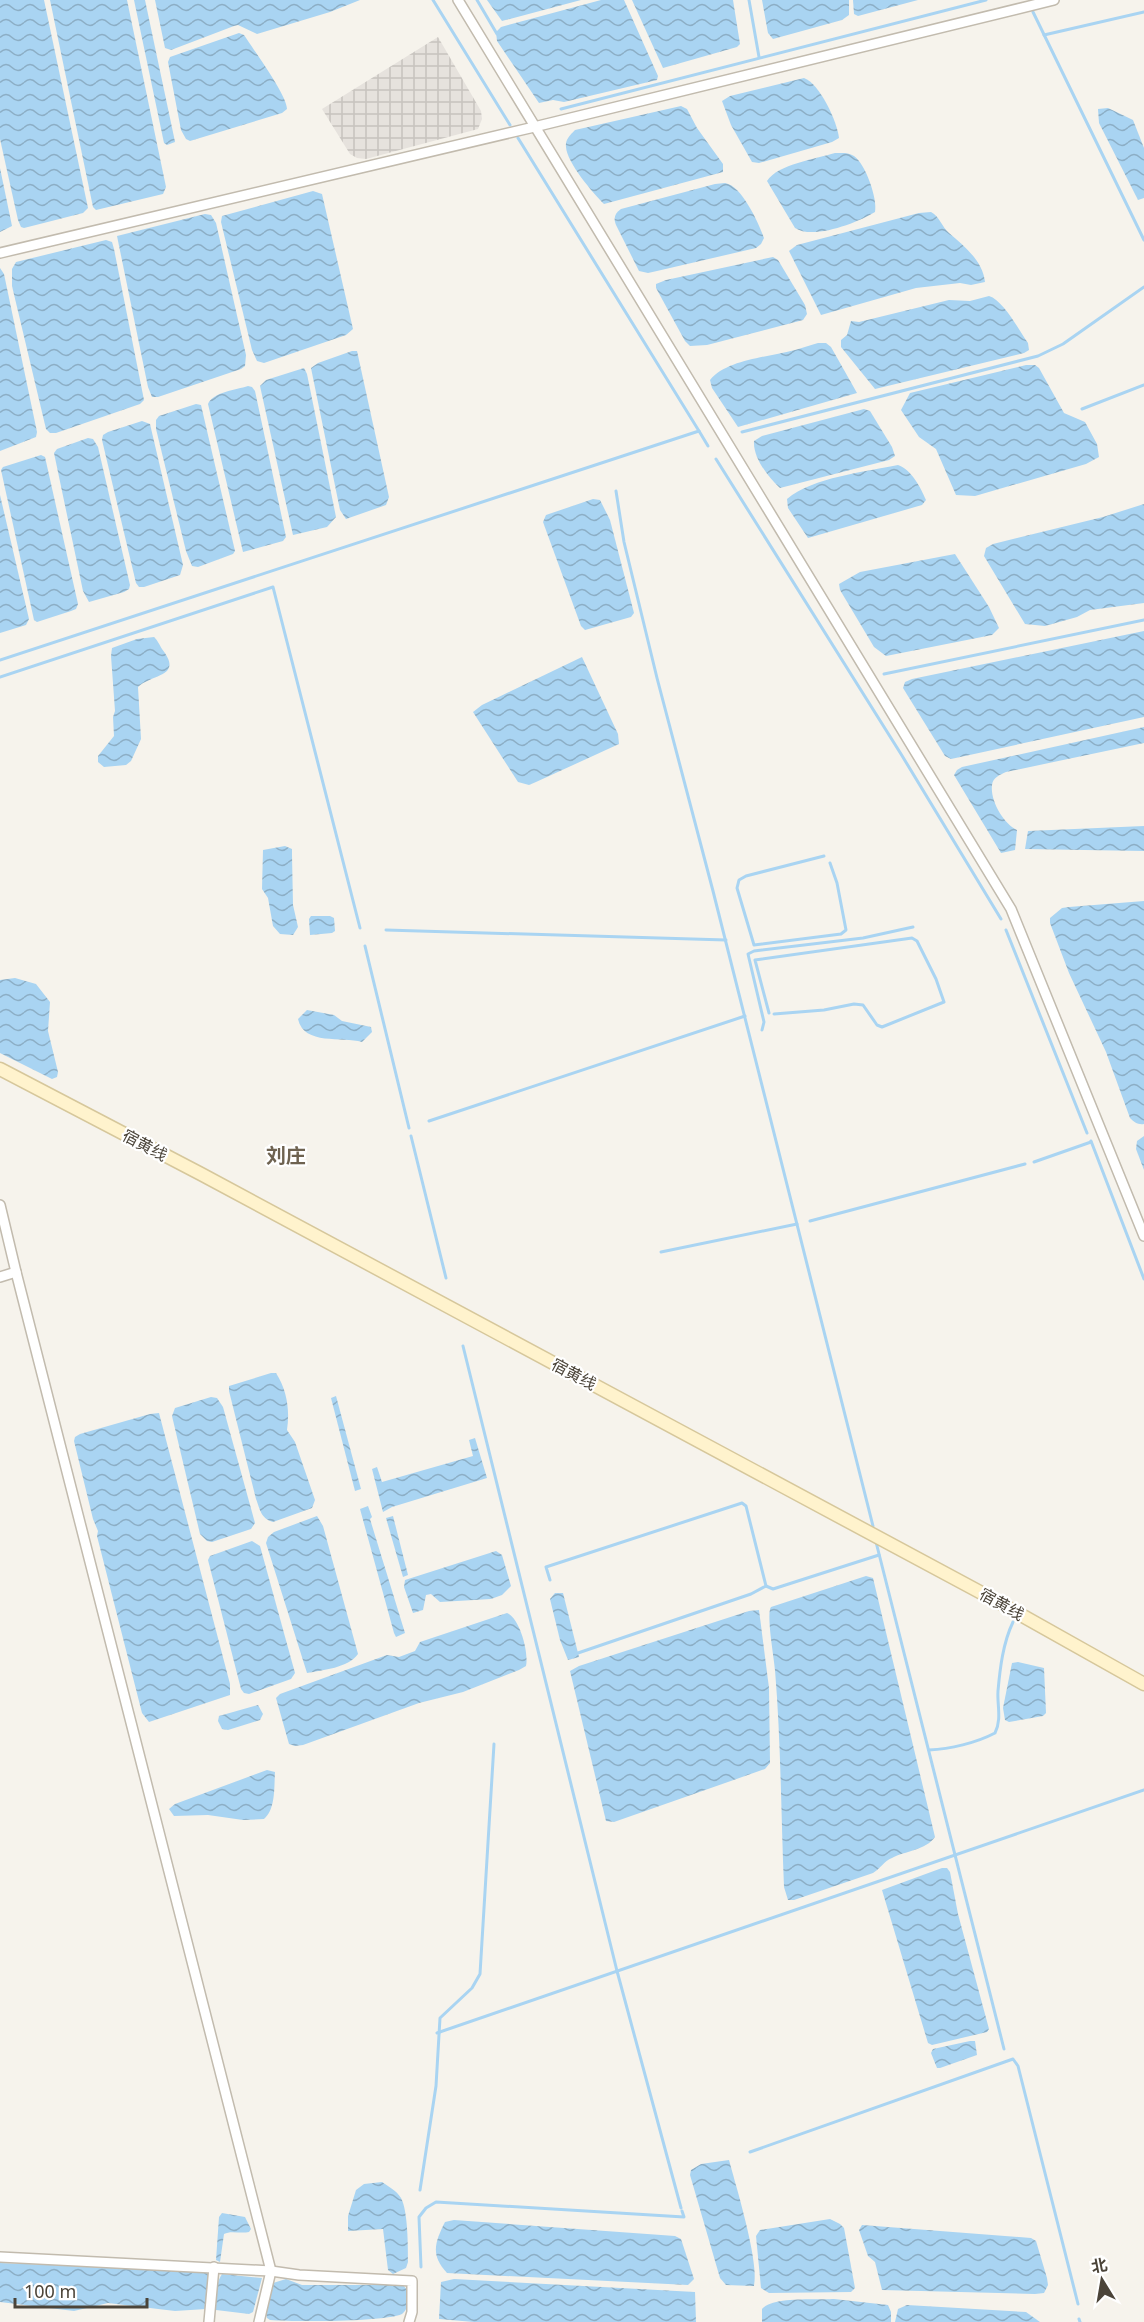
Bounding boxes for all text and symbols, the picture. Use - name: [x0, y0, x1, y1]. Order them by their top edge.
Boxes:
- street label: 宿黄线: [119, 1124, 171, 1166]
- district label: 刘庄: [266, 1142, 306, 1169]
- street label: 宿黄线: [548, 1353, 600, 1395]
- street label: 宿黄线: [976, 1583, 1028, 1625]
- north arrow: [1072, 2250, 1132, 2310]
- text: 北: [1089, 2253, 1109, 2278]
- scale bar: [15, 2271, 147, 2309]
- text: 100 m: [24, 2279, 76, 2303]

